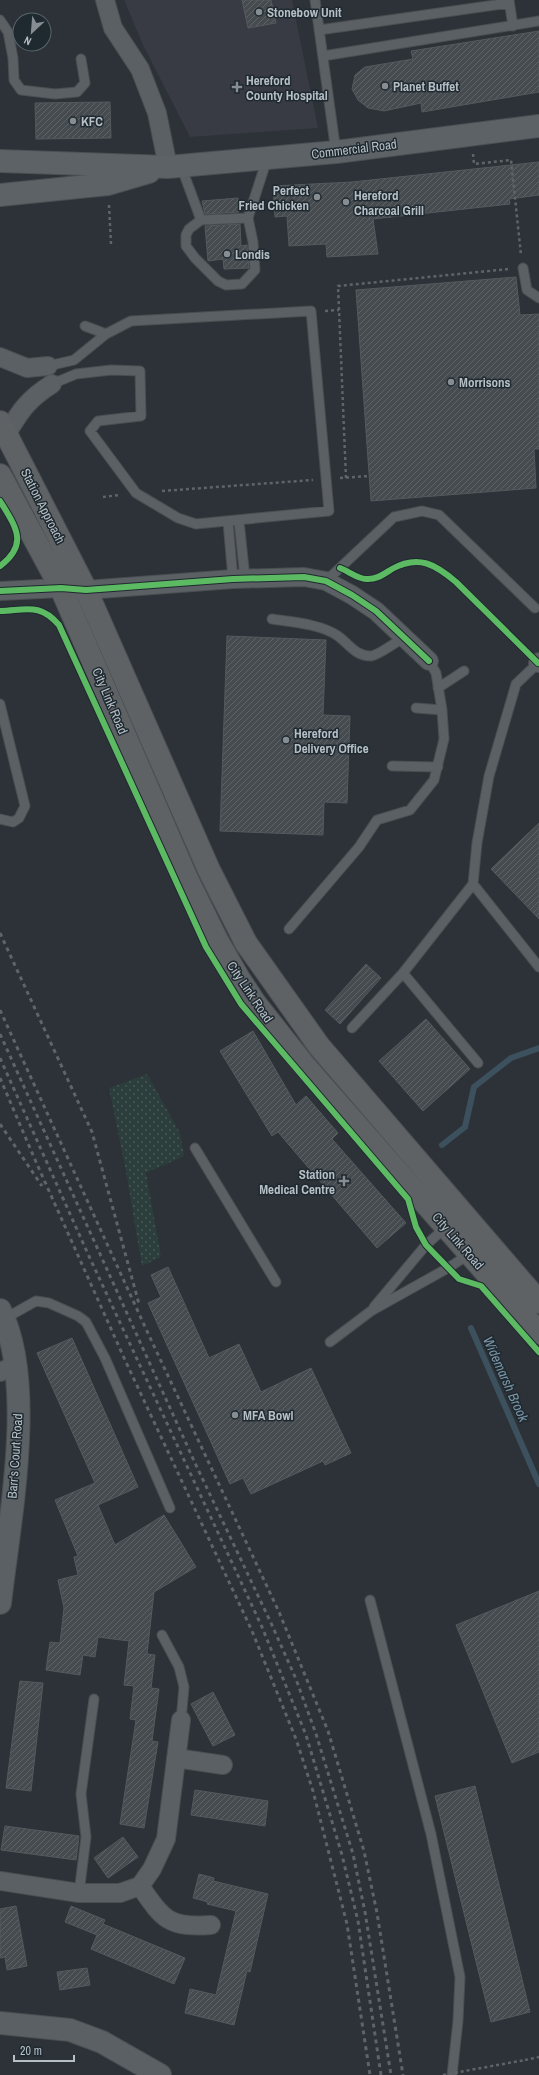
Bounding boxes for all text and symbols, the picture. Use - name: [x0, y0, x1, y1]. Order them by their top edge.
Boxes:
- place label: Stonebow Unit: [267, 4, 342, 21]
- marker: Stonebow Unit: [254, 7, 264, 17]
- north arrow: [12, 12, 52, 52]
- text: N: [22, 33, 34, 49]
- place label: Hereford County Hospital: [246, 72, 328, 104]
- place label: Planet Buffet: [393, 78, 459, 95]
- marker: Hereford County Hospital: [231, 81, 243, 93]
- marker: Planet Buffet: [380, 81, 390, 91]
- place label: KFC: [81, 113, 103, 130]
- marker: KFC: [68, 116, 78, 126]
- street label: Commercial Road: [310, 135, 398, 163]
- place label: Perfect Fried Chicken: [239, 182, 309, 214]
- place label: Hereford Charcoal Grill: [354, 187, 424, 219]
- marker: Perfect Fried Chicken: [312, 192, 322, 202]
- marker: Hereford Charcoal Grill: [341, 197, 351, 207]
- place label: Londis: [235, 246, 270, 263]
- marker: Londis: [222, 249, 232, 259]
- place label: Morrisons: [459, 374, 511, 391]
- marker: Morrisons: [446, 377, 456, 387]
- street label: Station Approach: [17, 466, 69, 546]
- street label: City Link Road: [88, 665, 132, 737]
- place label: Hereford Delivery Office: [294, 725, 369, 757]
- marker: Hereford Delivery Office: [281, 735, 291, 745]
- street label: City Link Road: [223, 958, 277, 1026]
- place label: Station Medical Centre: [259, 1166, 335, 1198]
- marker: Station Medical Centre: [338, 1175, 350, 1187]
- street label: City Link Road: [428, 1209, 488, 1273]
- water label: Widemarsh Brook: [479, 1333, 533, 1426]
- place label: MFA Bowl: [243, 1407, 294, 1424]
- marker: MFA Bowl: [230, 1410, 240, 1420]
- street label: Barr's Court Road: [4, 1413, 26, 1499]
- scale bar: [14, 2037, 74, 2063]
- text: 20 m: [20, 2043, 42, 2059]

